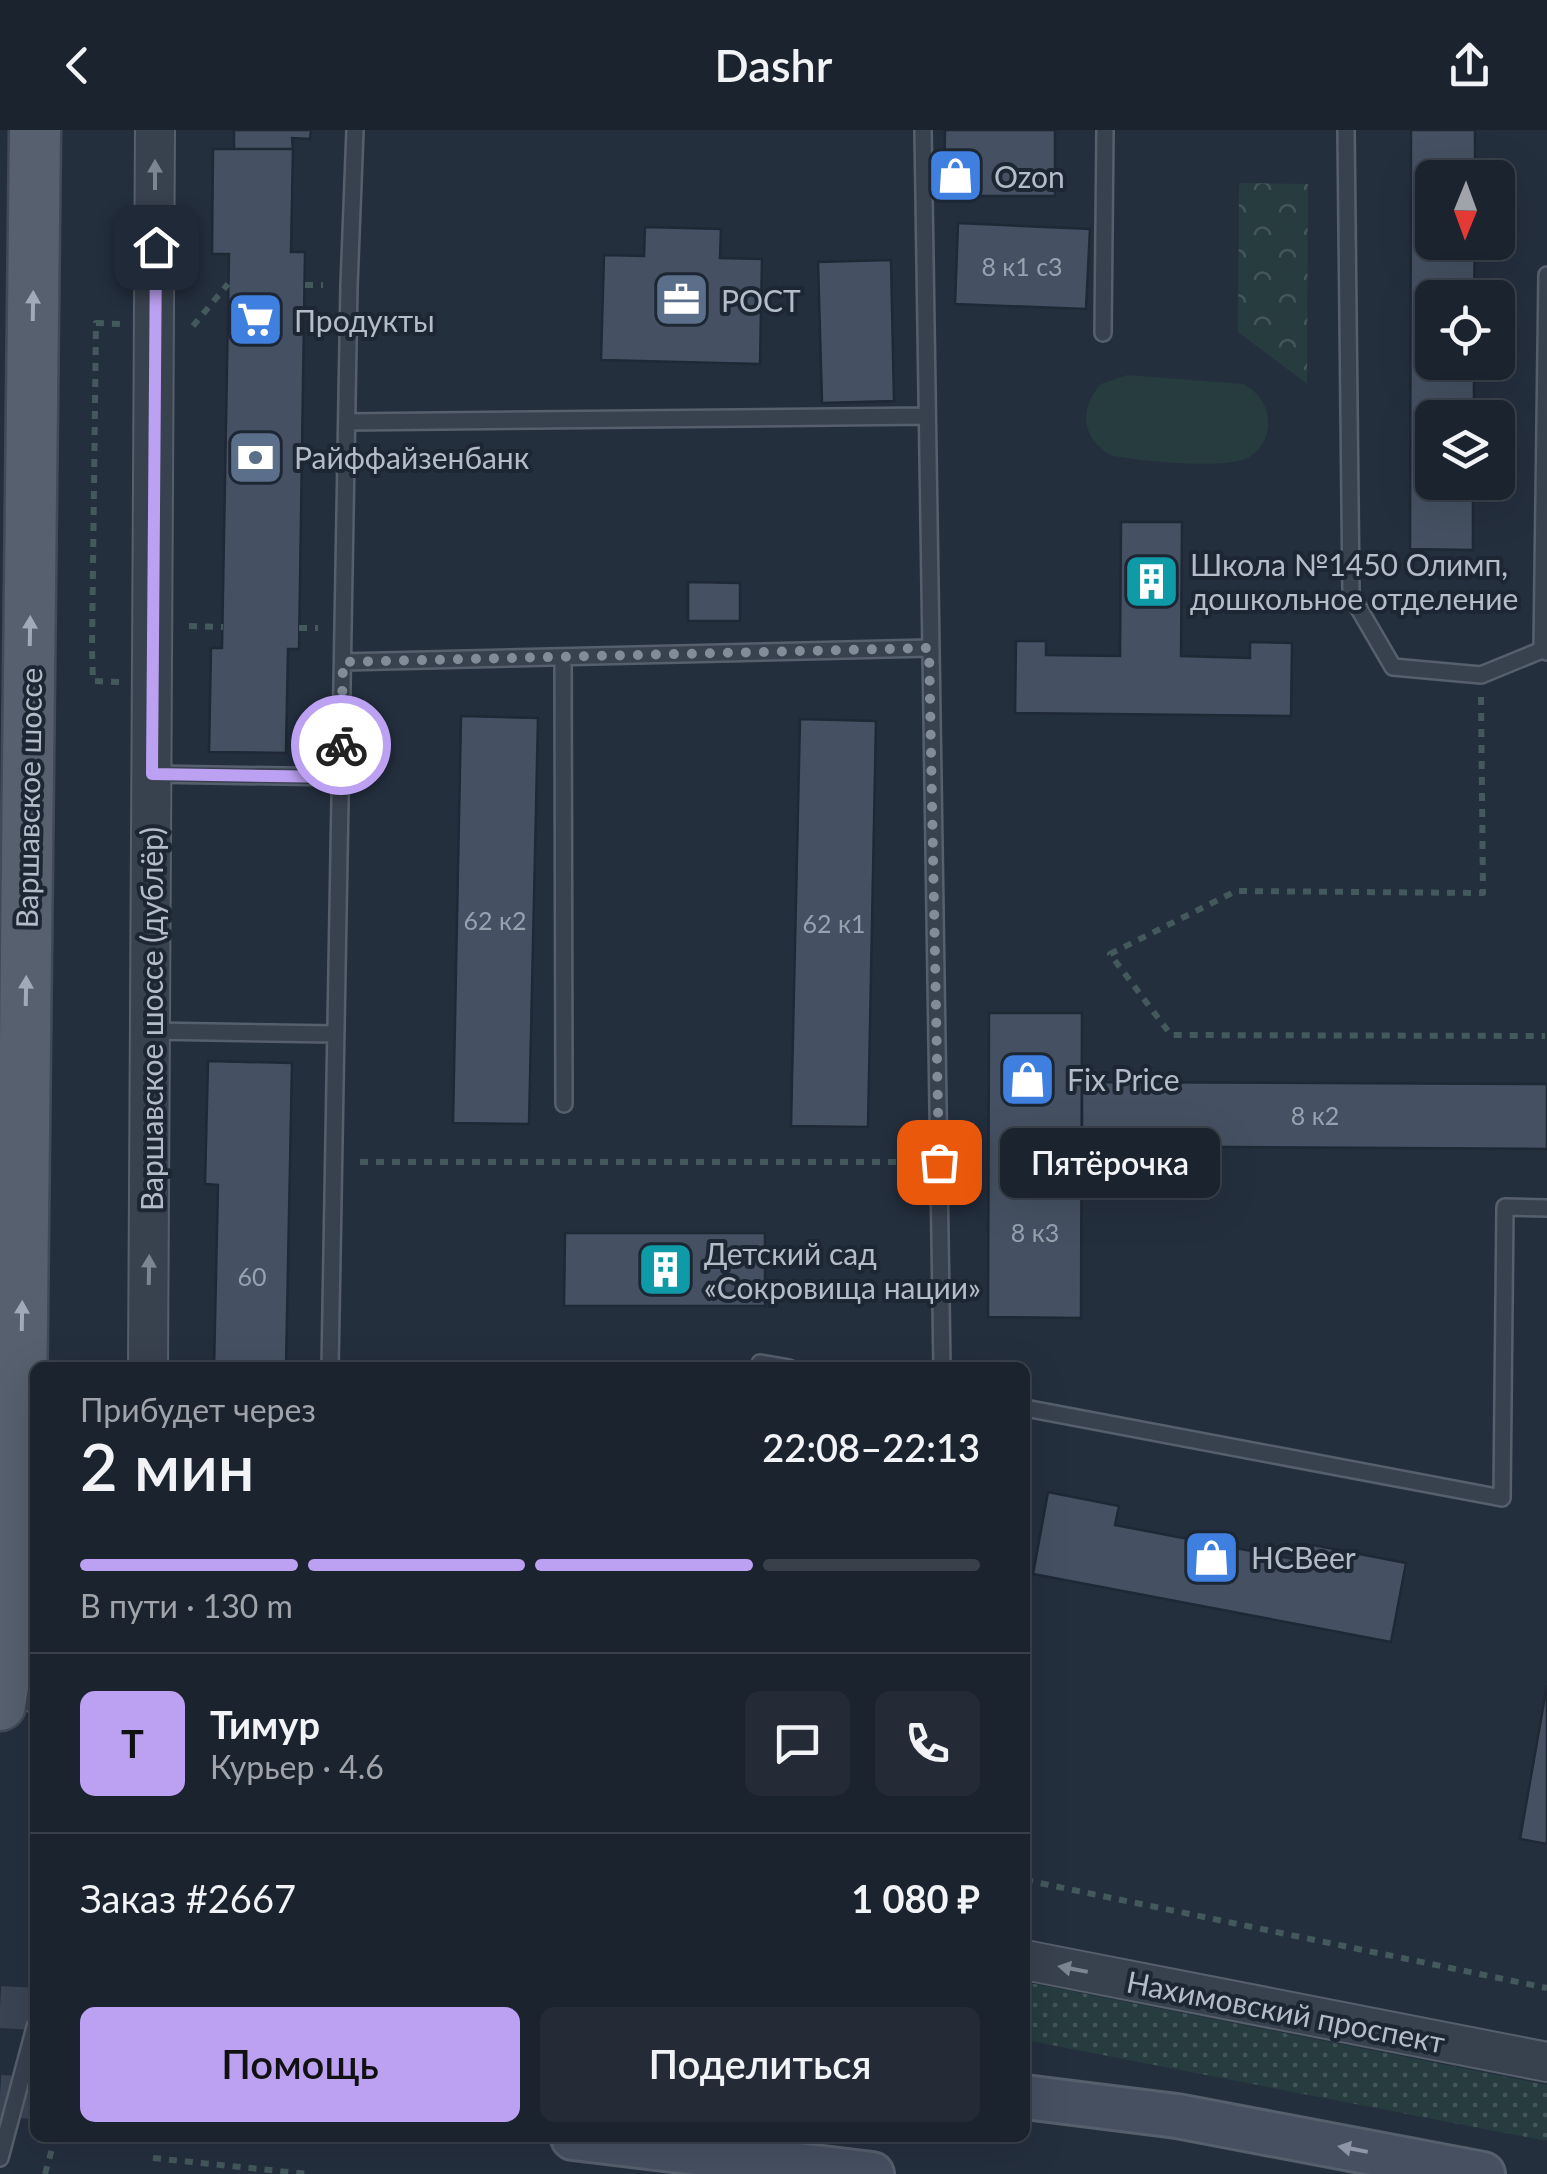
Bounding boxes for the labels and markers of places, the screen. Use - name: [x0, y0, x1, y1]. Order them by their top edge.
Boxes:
- shop icon: Ozon: [925, 146, 985, 206]
- place label: Ozon: [994, 158, 1065, 194]
- pin: [114, 205, 199, 290]
- office icon: РОСТ: [652, 270, 712, 330]
- place label: РОСТ: [721, 282, 801, 318]
- supermarket icon: Продукты: [225, 290, 285, 350]
- place label: Продукты: [294, 302, 435, 338]
- bank icon: Райффайзенбанк: [225, 427, 285, 487]
- place label: Райффайзенбанк: [294, 439, 530, 475]
- place label: Школа №1450 Олимп, дошкольное отделение: [1190, 546, 1518, 616]
- building icon: Школа №1450 Олимп, дошкольное отделение: [1121, 551, 1181, 611]
- shop icon: Fix Price: [998, 1049, 1058, 1109]
- place label: Fix Price: [1067, 1061, 1179, 1097]
- pin: [897, 1120, 982, 1205]
- callout: Пятёрочка: [999, 1127, 1219, 1197]
- place label: Детский сад «Сокровища нации»: [704, 1235, 981, 1305]
- building icon: Детский сад «Сокровища нации»: [635, 1240, 695, 1300]
- shop icon: HCBeer: [1182, 1527, 1242, 1587]
- place label: HCBeer: [1251, 1539, 1356, 1575]

